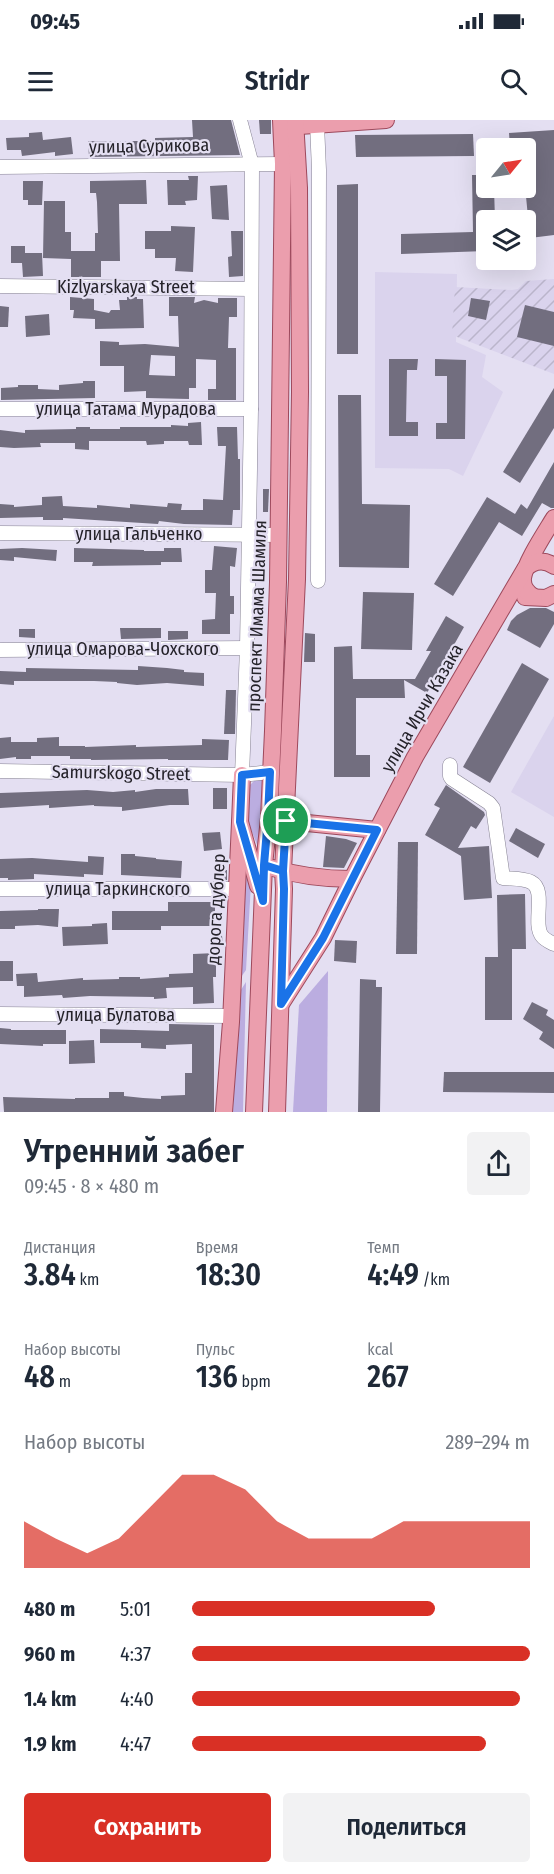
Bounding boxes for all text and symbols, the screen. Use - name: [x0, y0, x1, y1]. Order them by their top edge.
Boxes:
- text: 09:45: [30, 8, 80, 35]
- icon: menu: [24, 65, 57, 98]
- text: Stridr: [245, 65, 309, 97]
- icon: search: [497, 65, 530, 98]
- street label: улица Сурикова: [89, 134, 209, 158]
- north arrow: [476, 138, 536, 198]
- map controls: [476, 138, 536, 270]
- button: layers: [476, 210, 536, 270]
- street label: Kizlyarskaya Street: [57, 276, 195, 298]
- street label: улица Татама Мурадова: [36, 398, 216, 420]
- street label: проспект Имама Шамиля: [243, 520, 271, 712]
- street label: улица Гальченко: [75, 523, 203, 545]
- street label: улица Омарова-Чохского: [27, 638, 219, 660]
- street label: улица Ирчи Казака: [376, 640, 468, 776]
- street label: Samurskogo Street: [52, 761, 191, 785]
- pin: [260, 795, 311, 846]
- icon: arrive: [269, 804, 302, 837]
- street label: дорога дублер: [202, 853, 230, 965]
- street label: улица Таркинского: [46, 878, 190, 900]
- street label: улица Булатова: [57, 1004, 175, 1026]
- text: Утренний забег: [24, 1131, 244, 1171]
- button: share: [467, 1132, 530, 1195]
- text: 09:45 · 8 × 480 m: [24, 1174, 159, 1198]
- text: Дистанция: [24, 1238, 96, 1257]
- text: Время: [196, 1238, 239, 1257]
- text: Темп: [367, 1238, 400, 1257]
- text: 3.84: [24, 1257, 76, 1293]
- text: 18:30: [196, 1257, 261, 1293]
- text: 4:49: [367, 1257, 419, 1293]
- text: km: [76, 1270, 99, 1289]
- text: /km: [419, 1270, 450, 1289]
- text: Набор высоты: [24, 1340, 121, 1359]
- text: Пульс: [196, 1340, 235, 1359]
- text: kcal: [367, 1340, 393, 1359]
- text: 48: [24, 1359, 55, 1395]
- text: 136: [196, 1359, 238, 1395]
- text: 267: [367, 1359, 409, 1395]
- text: m: [55, 1372, 71, 1391]
- text: bpm: [238, 1372, 271, 1391]
- text: Набор высоты: [24, 1430, 145, 1454]
- text: 289–294 m: [446, 1430, 530, 1454]
- text: 480 m: [24, 1597, 75, 1621]
- text: 5:01: [120, 1597, 151, 1621]
- text: 960 m: [24, 1642, 75, 1666]
- text: 4:37: [120, 1642, 151, 1666]
- text: 1.4 km: [24, 1687, 76, 1711]
- text: 4:40: [120, 1687, 154, 1711]
- text: 1.9 km: [24, 1732, 77, 1756]
- text: 4:47: [120, 1732, 151, 1756]
- button: Сохранить: [24, 1793, 271, 1862]
- button: Поделиться: [283, 1793, 530, 1862]

